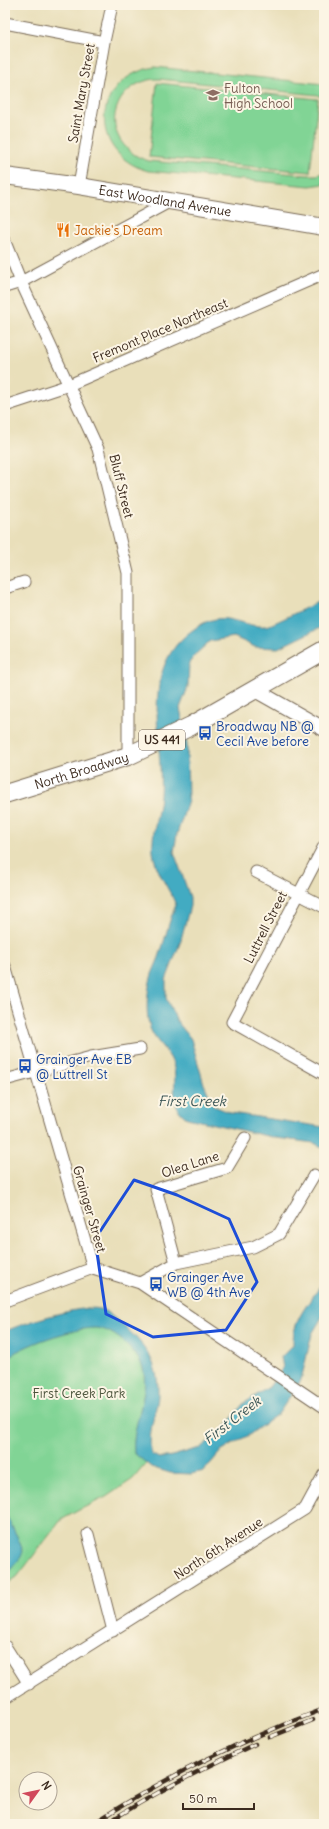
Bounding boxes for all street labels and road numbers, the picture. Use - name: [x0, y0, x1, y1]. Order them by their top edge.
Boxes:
- street label: Saint Mary Street: [64, 41, 99, 144]
- street label: East Woodland Avenue: [97, 181, 233, 220]
- street label: Fremont Place Northeast: [90, 294, 231, 367]
- street label: Bluff Street: [105, 452, 138, 520]
- road number: US 441: [139, 730, 185, 750]
- street label: North Broadway: [32, 748, 131, 793]
- street label: Luttrell Street: [240, 888, 291, 966]
- street label: Olea Lane: [159, 1147, 221, 1182]
- street label: Grainger Street: [69, 1164, 110, 1255]
- street label: North 6th Avenue: [171, 1513, 266, 1583]

